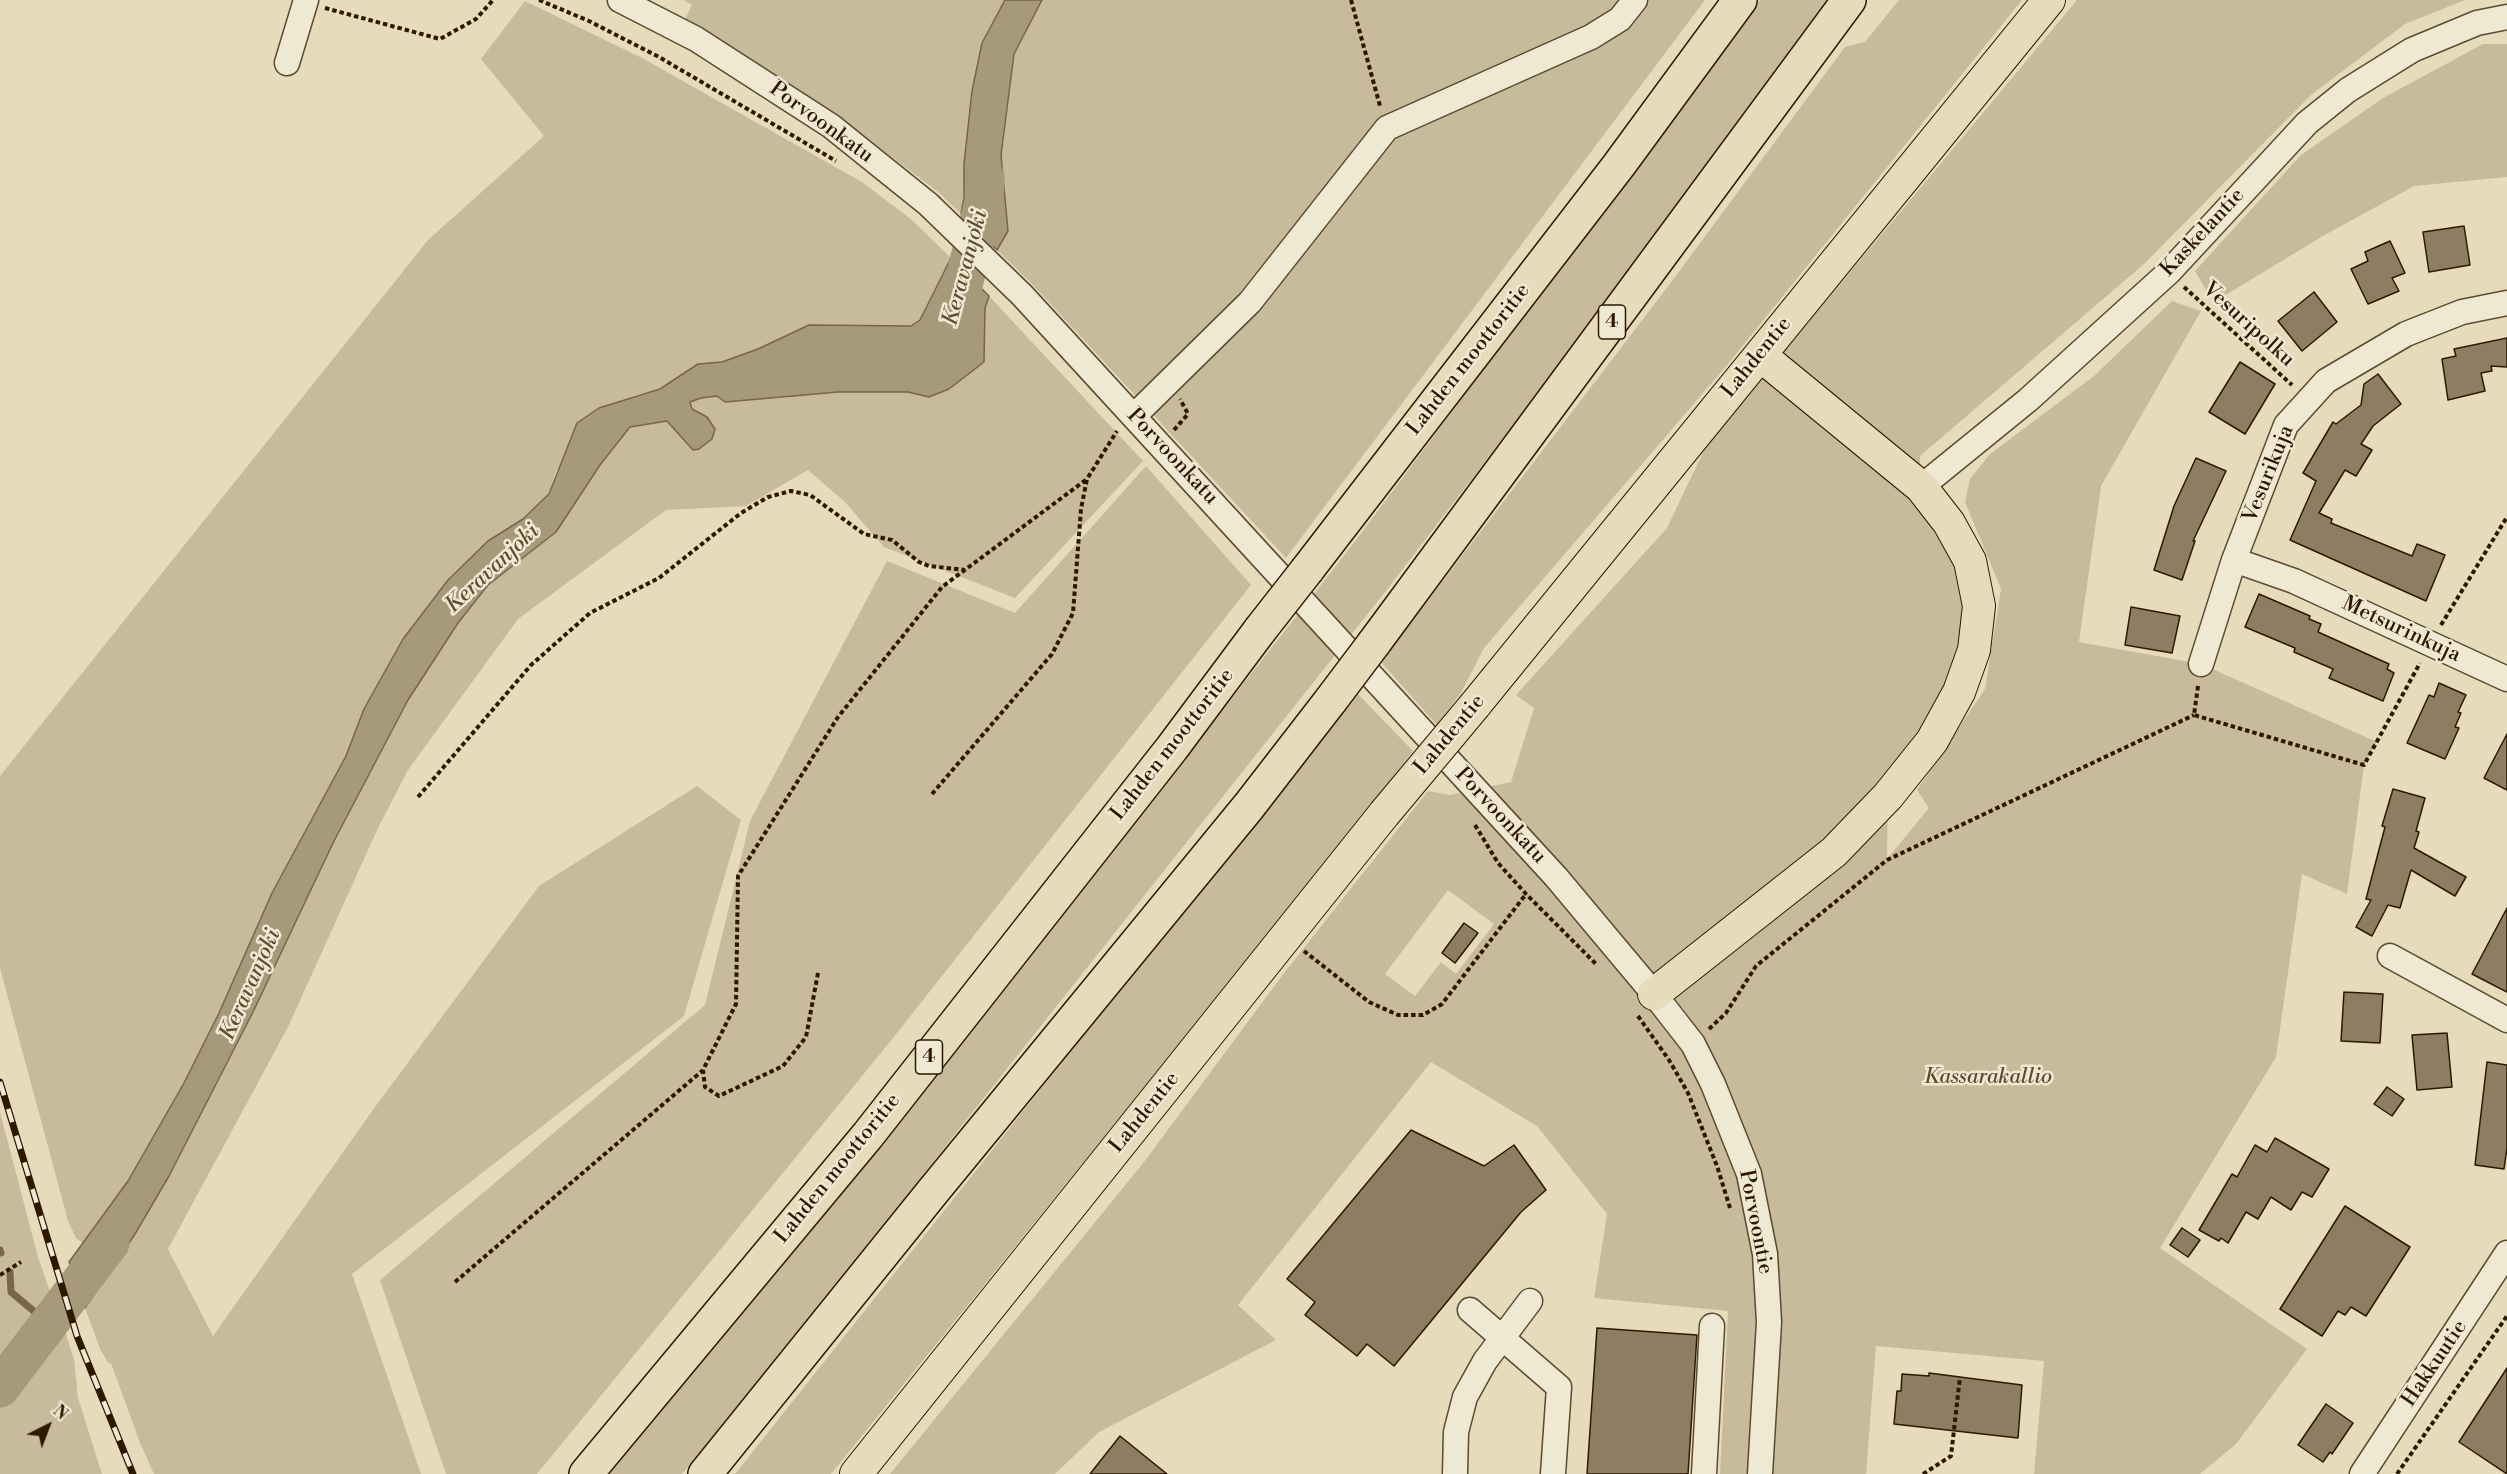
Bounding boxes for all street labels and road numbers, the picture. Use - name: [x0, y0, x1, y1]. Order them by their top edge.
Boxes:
- street label: Porvoonkatu: [764, 77, 878, 169]
- street label: Kaskelantie: [2156, 184, 2250, 282]
- street label: Vesuripolku: [2197, 277, 2299, 373]
- street label: Lahden moottoritie: [1402, 279, 1536, 441]
- road number: 4: [1598, 305, 1626, 339]
- street label: Lahdentie: [1717, 312, 1797, 404]
- street label: Porvoonkatu: [1121, 404, 1223, 510]
- street label: Vesurikuja: [2238, 422, 2300, 526]
- street label: Metsurinkuja: [2338, 592, 2464, 668]
- street label: Lahden moottoritie: [1106, 664, 1240, 826]
- street label: Lahdentie: [1409, 690, 1491, 780]
- street label: Porvoonkatu: [1449, 763, 1551, 869]
- road number: 4: [916, 1040, 942, 1074]
- street label: Lahdentie: [1105, 1067, 1185, 1159]
- street label: Lahden moottoritie: [770, 1089, 906, 1249]
- street label: Porvoontie: [1733, 1168, 1777, 1276]
- street label: Hakkuutie: [2397, 1316, 2473, 1412]

